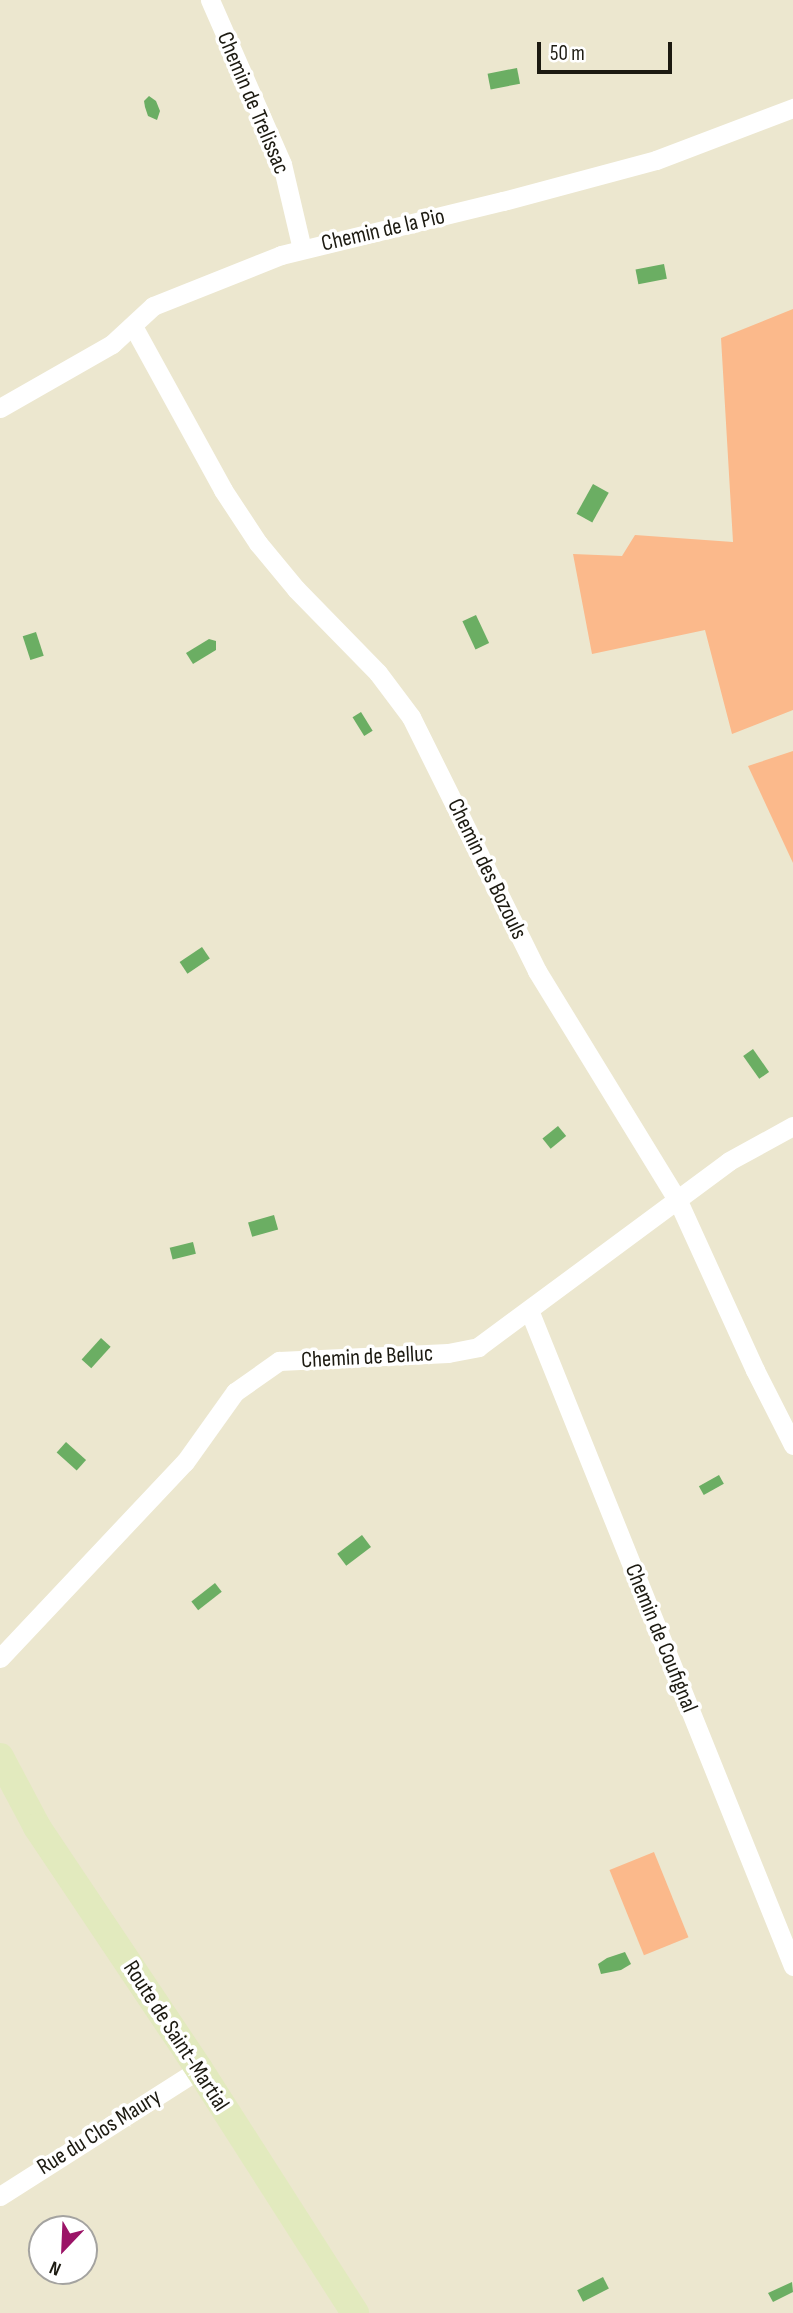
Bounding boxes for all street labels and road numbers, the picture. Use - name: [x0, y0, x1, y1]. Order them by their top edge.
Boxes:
- street label: Chemin de Trelissac: [211, 28, 295, 178]
- street label: Chemin de la Pio: [319, 202, 447, 258]
- street label: Chemin des Bozouls: [441, 794, 533, 944]
- street label: Chemin de Belluc: [300, 1340, 434, 1374]
- street label: Chemin de Coufignal: [619, 1560, 703, 1716]
- street label: Route de Saint-Martial: [117, 1956, 235, 2116]
- street label: Rue du Clos Maury: [32, 2083, 166, 2181]

